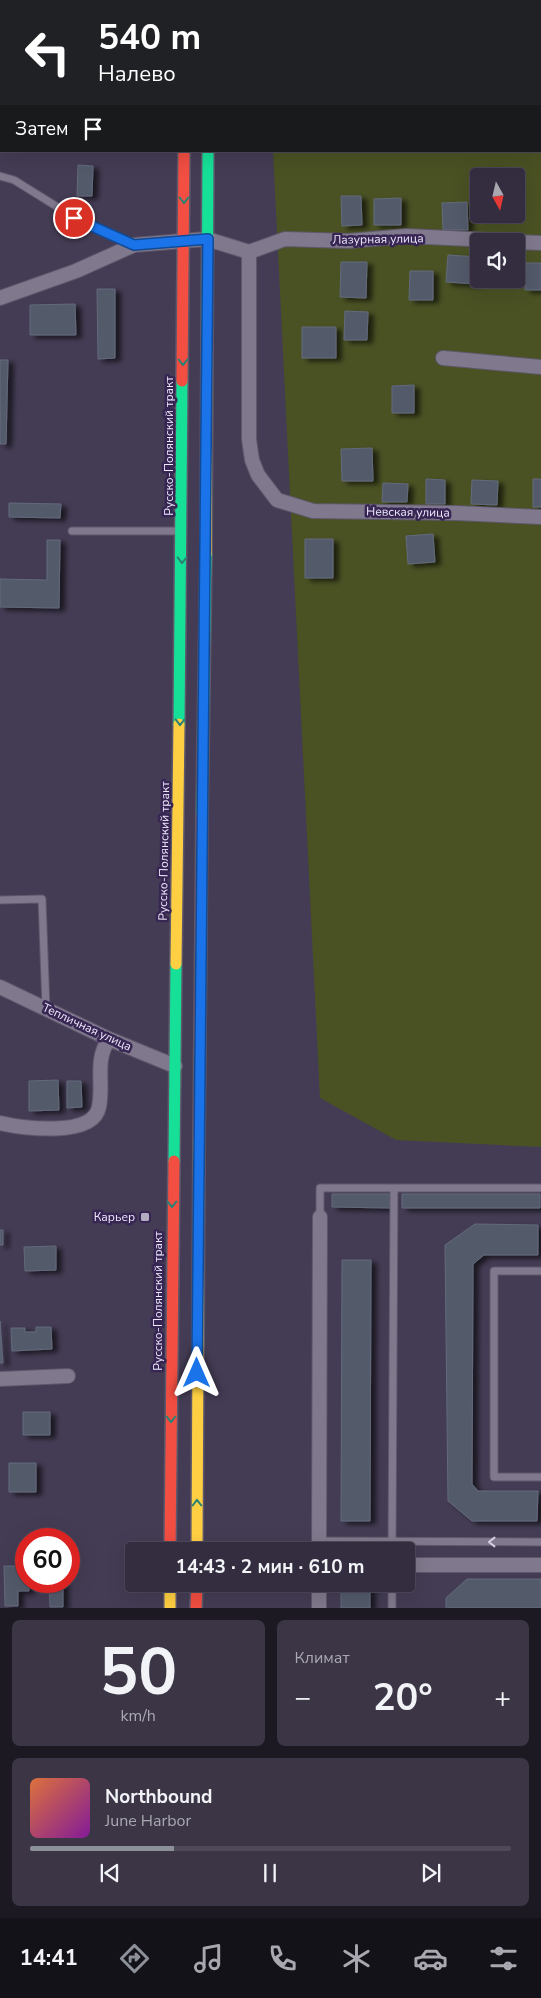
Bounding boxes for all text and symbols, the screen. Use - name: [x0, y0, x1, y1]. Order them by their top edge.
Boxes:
- text: 540 m: [98, 14, 201, 61]
- icon: left: [15, 20, 80, 85]
- text: Налево: [98, 59, 176, 89]
- icon: arrive: [79, 115, 107, 143]
- text: Затем: [15, 116, 69, 142]
- north arrow: [470, 168, 525, 222]
- map controls: [470, 168, 525, 288]
- one-way arrow: [179, 196, 189, 204]
- pin: [53, 197, 95, 239]
- icon: arrive: [60, 204, 88, 232]
- street label: Лазурная улица: [332, 230, 424, 248]
- button: sound: [470, 233, 525, 288]
- one-way arrow: [178, 359, 188, 367]
- street label: Русско-Полянский тракт: [161, 376, 177, 516]
- street label: Невская улица: [366, 503, 450, 521]
- one-way arrow: [177, 556, 187, 564]
- one-way arrow: [174, 719, 185, 727]
- street label: Русско-Полянский тракт: [155, 781, 173, 921]
- street label: Тепличная улица: [40, 999, 134, 1055]
- one-way arrow: [167, 1200, 177, 1208]
- place label: Карьер: [94, 1209, 135, 1225]
- marker: Карьер: [139, 1211, 151, 1223]
- street label: Русско-Полянский тракт: [150, 1231, 166, 1371]
- position arrow: [170, 1346, 222, 1398]
- one-way arrow: [166, 1416, 176, 1423]
- one-way arrow: [192, 1498, 202, 1506]
- speed limit sign: 60: [15, 1528, 80, 1593]
- one-way arrow: [488, 1537, 496, 1547]
- text: 14:43 · 2 мин · 610 m: [176, 1554, 364, 1580]
- text: 50: [99, 1628, 177, 1717]
- text: Климат: [295, 1647, 350, 1669]
- text: 20°: [373, 1672, 433, 1723]
- text: −: [295, 1679, 311, 1717]
- text: +: [494, 1679, 511, 1717]
- text: km/h: [121, 1705, 156, 1727]
- text: Northbound: [105, 1784, 212, 1810]
- text: June Harbor: [105, 1810, 191, 1832]
- icon: previous: [96, 1859, 124, 1887]
- icon: pause: [256, 1859, 284, 1887]
- icon: next: [417, 1859, 445, 1887]
- icon: directions: [117, 1941, 152, 1976]
- icon: music: [191, 1941, 226, 1976]
- icon: phone: [265, 1941, 300, 1976]
- icon: climate: [339, 1941, 374, 1976]
- icon: car: [413, 1941, 448, 1976]
- icon: filters: [486, 1941, 521, 1976]
- text: 14:41: [19, 1943, 78, 1973]

